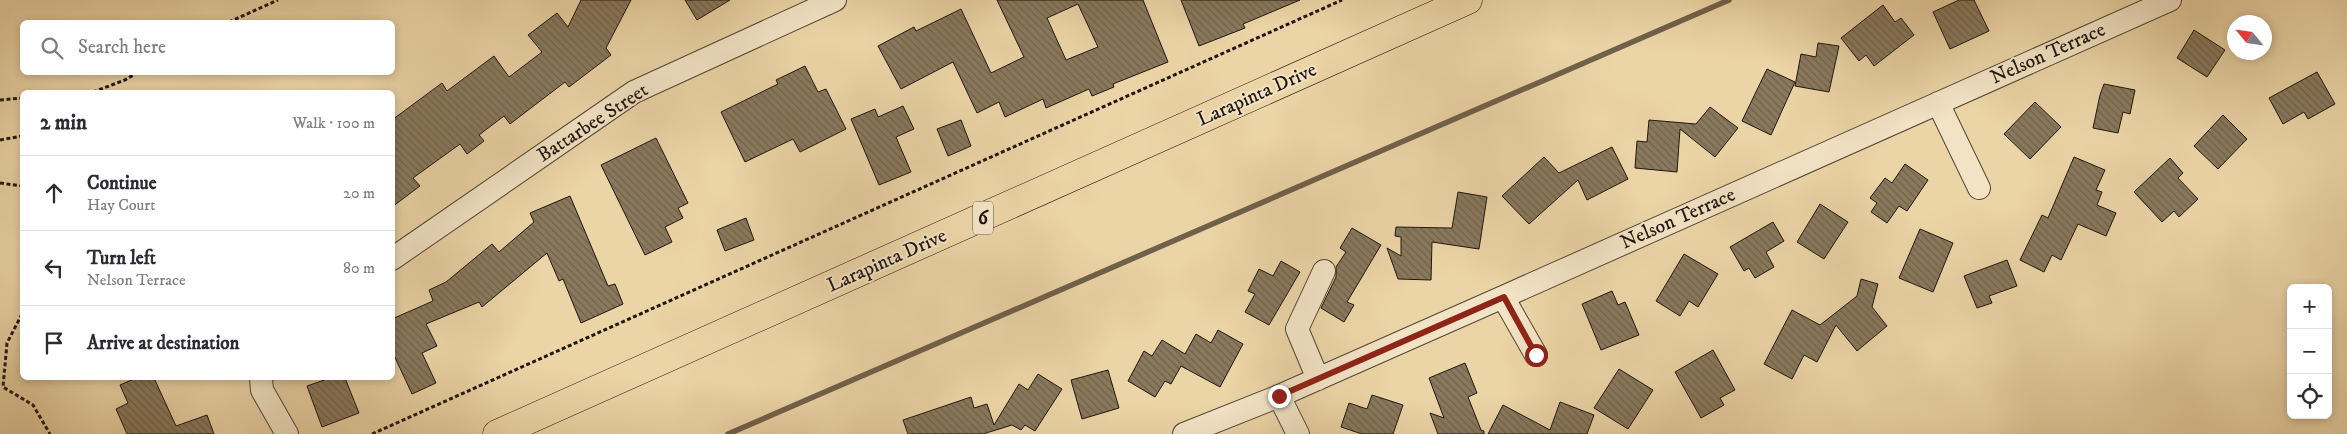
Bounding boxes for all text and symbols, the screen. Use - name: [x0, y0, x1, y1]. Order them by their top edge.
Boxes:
- north arrow: [2227, 15, 2272, 60]
- street label: Nelson Terrace: [1987, 18, 2109, 90]
- search box: [20, 20, 395, 75]
- icon: search: [38, 34, 66, 62]
- text: Search here: [78, 36, 166, 59]
- street label: Larapinta Drive: [1193, 58, 1321, 132]
- street label: Battarbee Street: [533, 78, 653, 168]
- text: 2 min: [40, 110, 87, 136]
- text: Walk · 100 m: [293, 113, 375, 133]
- text: Continue: [87, 172, 157, 195]
- icon: ahead: [40, 179, 68, 207]
- text: 20 m: [343, 183, 375, 203]
- street label: Nelson Terrace: [1617, 183, 1739, 255]
- text: Hay Court: [87, 195, 155, 215]
- road number: 6: [973, 202, 993, 234]
- street label: Larapinta Drive: [823, 224, 951, 298]
- text: Turn left: [87, 247, 156, 270]
- icon: left: [40, 254, 68, 282]
- text: 80 m: [343, 258, 375, 278]
- text: Nelson Terrace: [87, 270, 186, 290]
- map controls: [2287, 284, 2332, 419]
- button: +: [2287, 284, 2332, 329]
- icon: arrive: [40, 329, 68, 357]
- button: −: [2287, 329, 2332, 374]
- text: Arrive at destination: [87, 332, 239, 355]
- route start: [1525, 344, 1548, 367]
- button: locate: [2287, 374, 2332, 419]
- route end: [1268, 385, 1291, 408]

